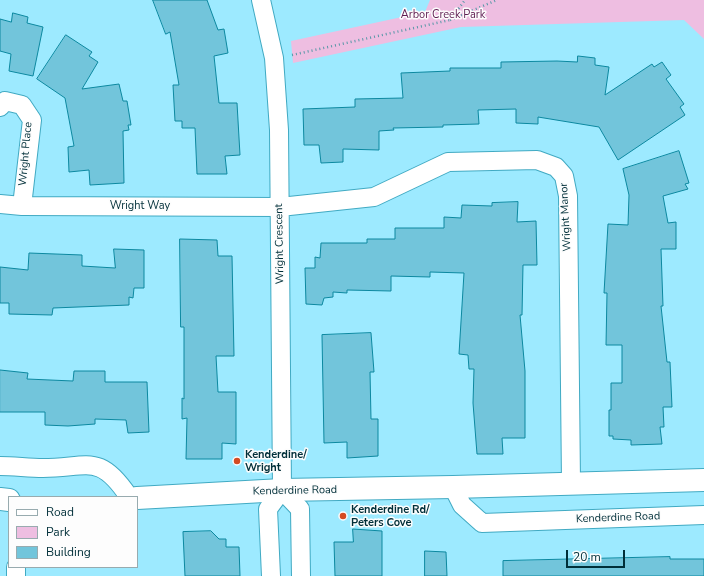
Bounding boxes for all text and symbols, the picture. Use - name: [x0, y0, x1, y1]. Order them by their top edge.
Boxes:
- park label: Arbor Creek Park: [401, 8, 485, 22]
- street label: Wright Place: [17, 121, 35, 187]
- street label: Wright Manor: [558, 182, 574, 252]
- street label: Wright Way: [110, 199, 170, 213]
- street label: Wright Crescent: [273, 204, 287, 284]
- place label: Kenderdine/ Wright: [245, 448, 307, 474]
- marker: Kenderdine/ Wright: [232, 456, 242, 466]
- street label: Kenderdine Road: [253, 484, 337, 498]
- legend: [8, 496, 138, 568]
- place label: Kenderdine Rd/ Peters Cove: [351, 503, 430, 529]
- text: Road: [46, 504, 74, 520]
- street label: Kenderdine Road: [576, 510, 660, 526]
- marker: Kenderdine Rd/ Peters Cove: [338, 511, 348, 521]
- text: Park: [46, 524, 70, 540]
- scale bar: [568, 542, 627, 568]
- text: Building: [46, 544, 91, 560]
- text: 20 m: [573, 549, 601, 565]

